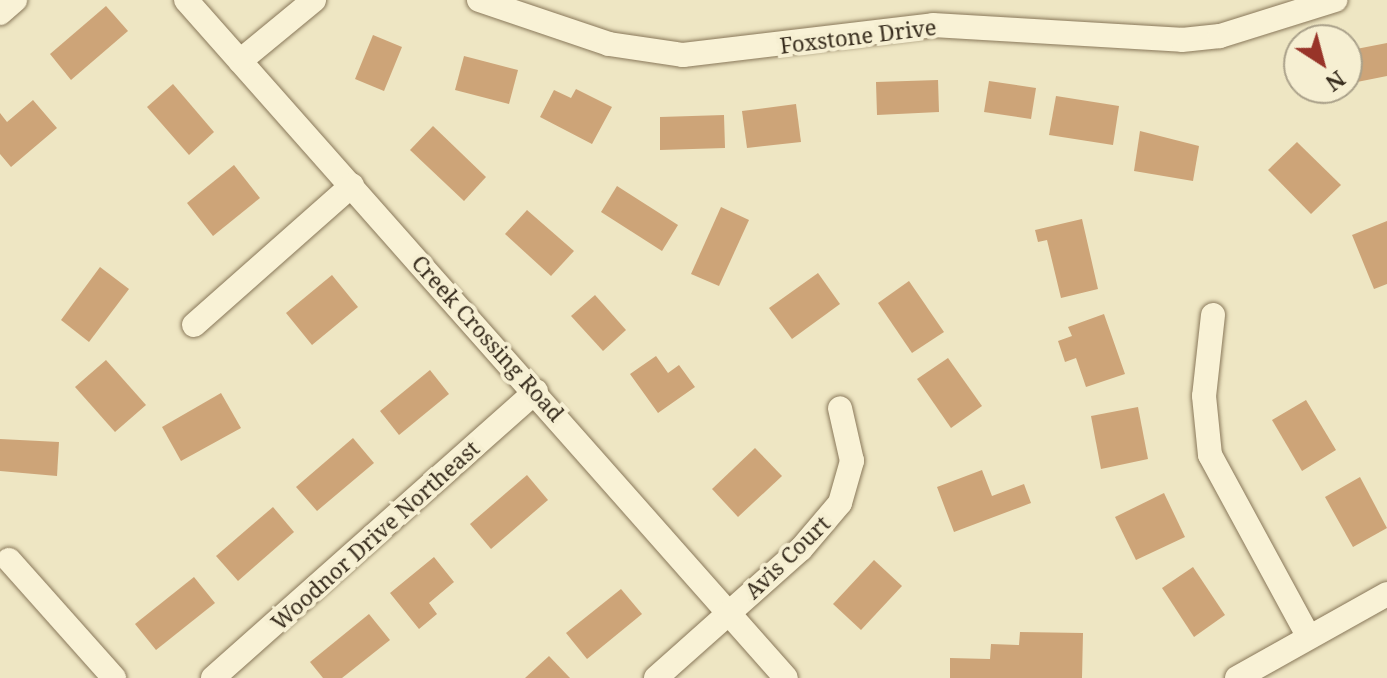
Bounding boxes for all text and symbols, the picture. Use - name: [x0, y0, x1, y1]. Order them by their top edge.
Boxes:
- street label: Foxstone Drive: [778, 13, 938, 59]
- north arrow: [1283, 24, 1363, 104]
- text: N: [1320, 65, 1352, 99]
- street label: Creek Crossing Road: [407, 250, 569, 426]
- street label: Woodnor Drive Northeast: [266, 435, 484, 635]
- street label: Avis Court: [739, 510, 835, 604]

